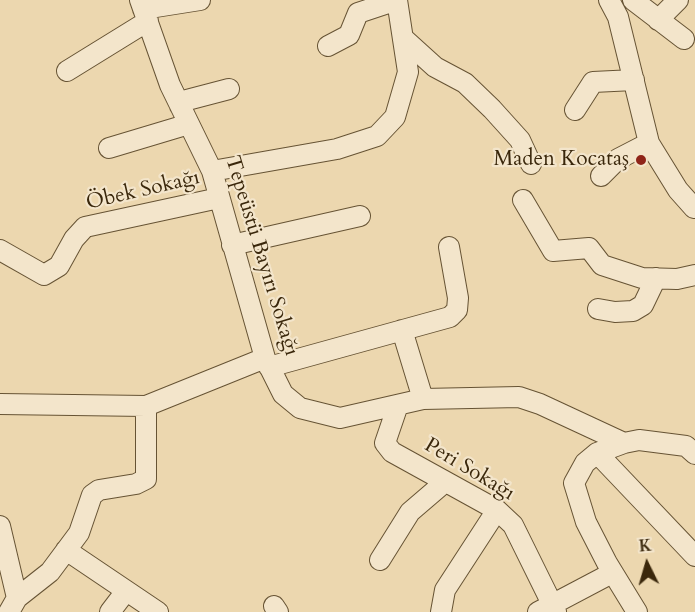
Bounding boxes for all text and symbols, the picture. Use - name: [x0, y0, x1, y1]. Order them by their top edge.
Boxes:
- place label: Maden Kocataş: [493, 147, 629, 173]
- street label: Tepeüstü Bayırı Sokağı: [219, 153, 303, 359]
- marker: Maden Kocataş: [634, 153, 648, 167]
- street label: Öbek Sokağı: [84, 166, 202, 216]
- street label: Peri Sokağı: [419, 433, 519, 507]
- north arrow: [617, 534, 677, 594]
- text: K: [638, 535, 653, 558]

